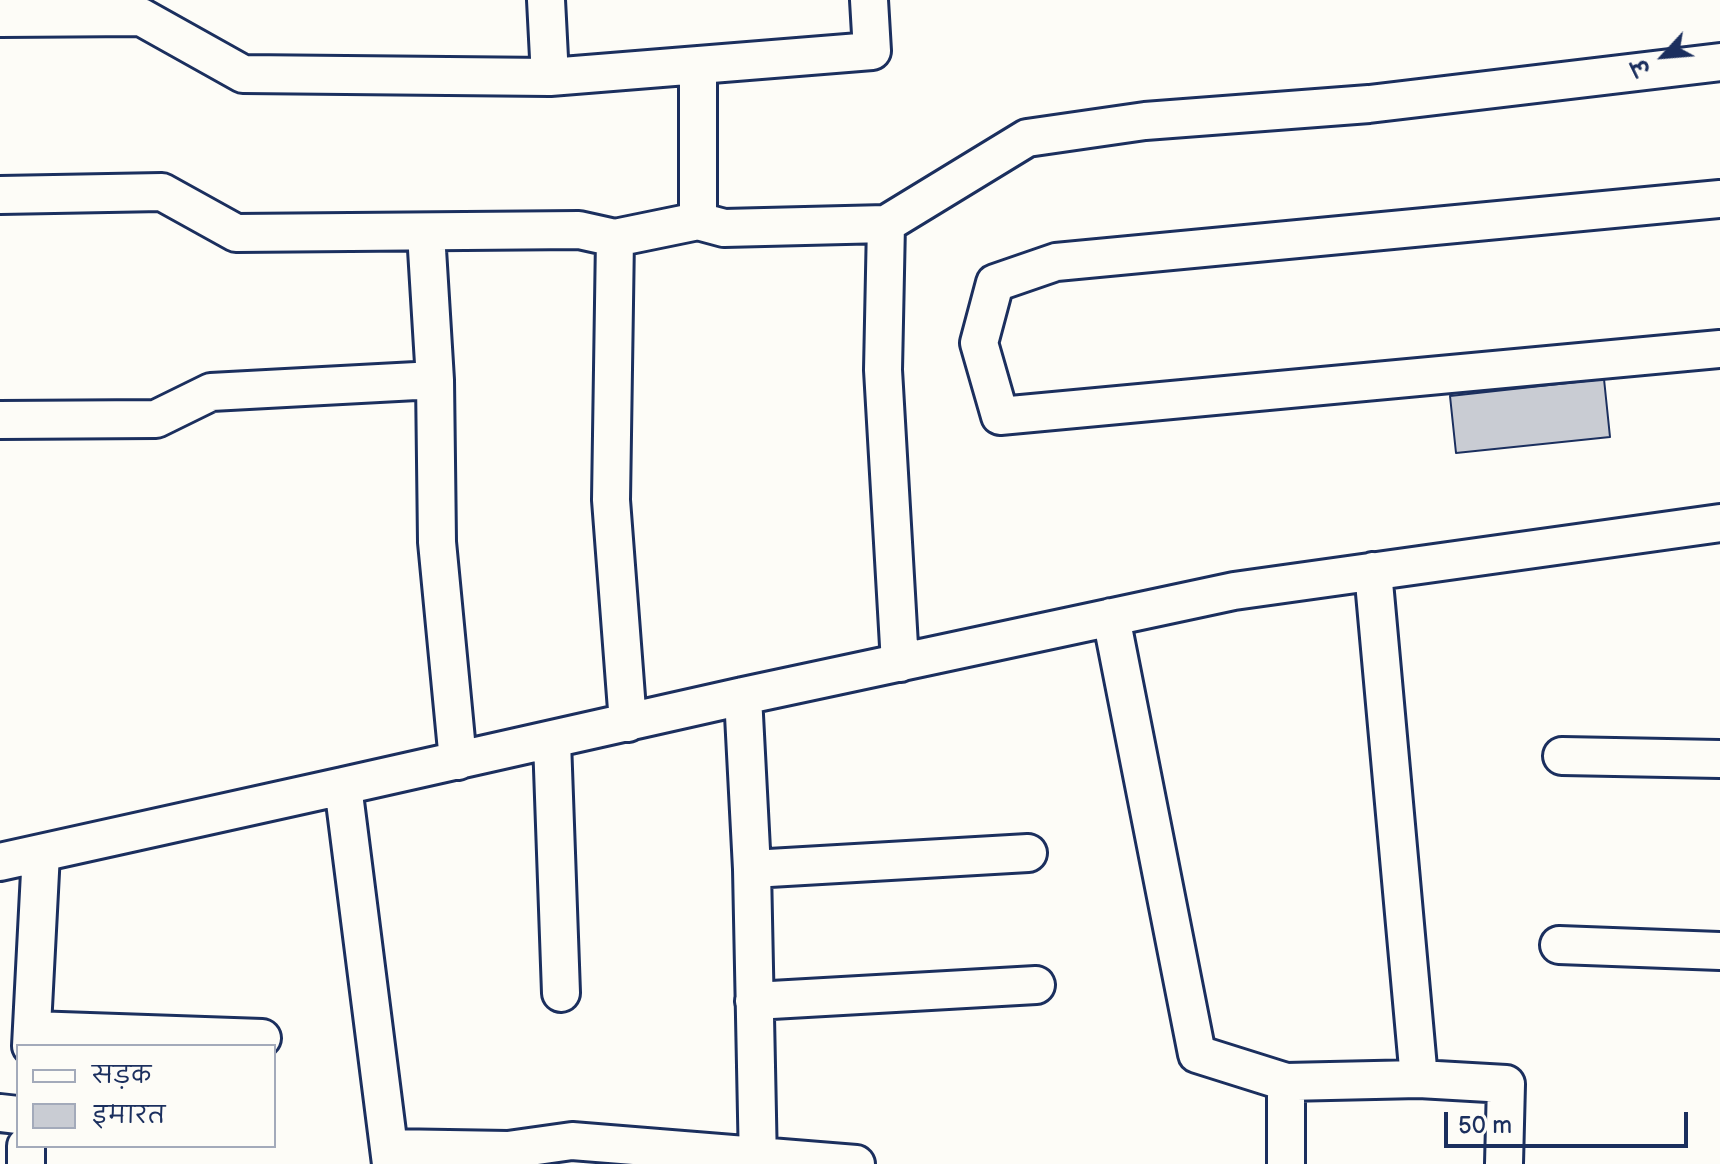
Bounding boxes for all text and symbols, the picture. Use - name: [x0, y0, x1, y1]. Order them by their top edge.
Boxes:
- north arrow: [1624, 16, 1704, 96]
- text: उ: [1627, 54, 1657, 79]
- legend: [16, 1044, 276, 1148]
- text: सड़क: [92, 1061, 151, 1090]
- scale bar: [1448, 1096, 1692, 1146]
- text: इमारत: [92, 1101, 165, 1130]
- text: 50 m: [1458, 1111, 1512, 1140]

